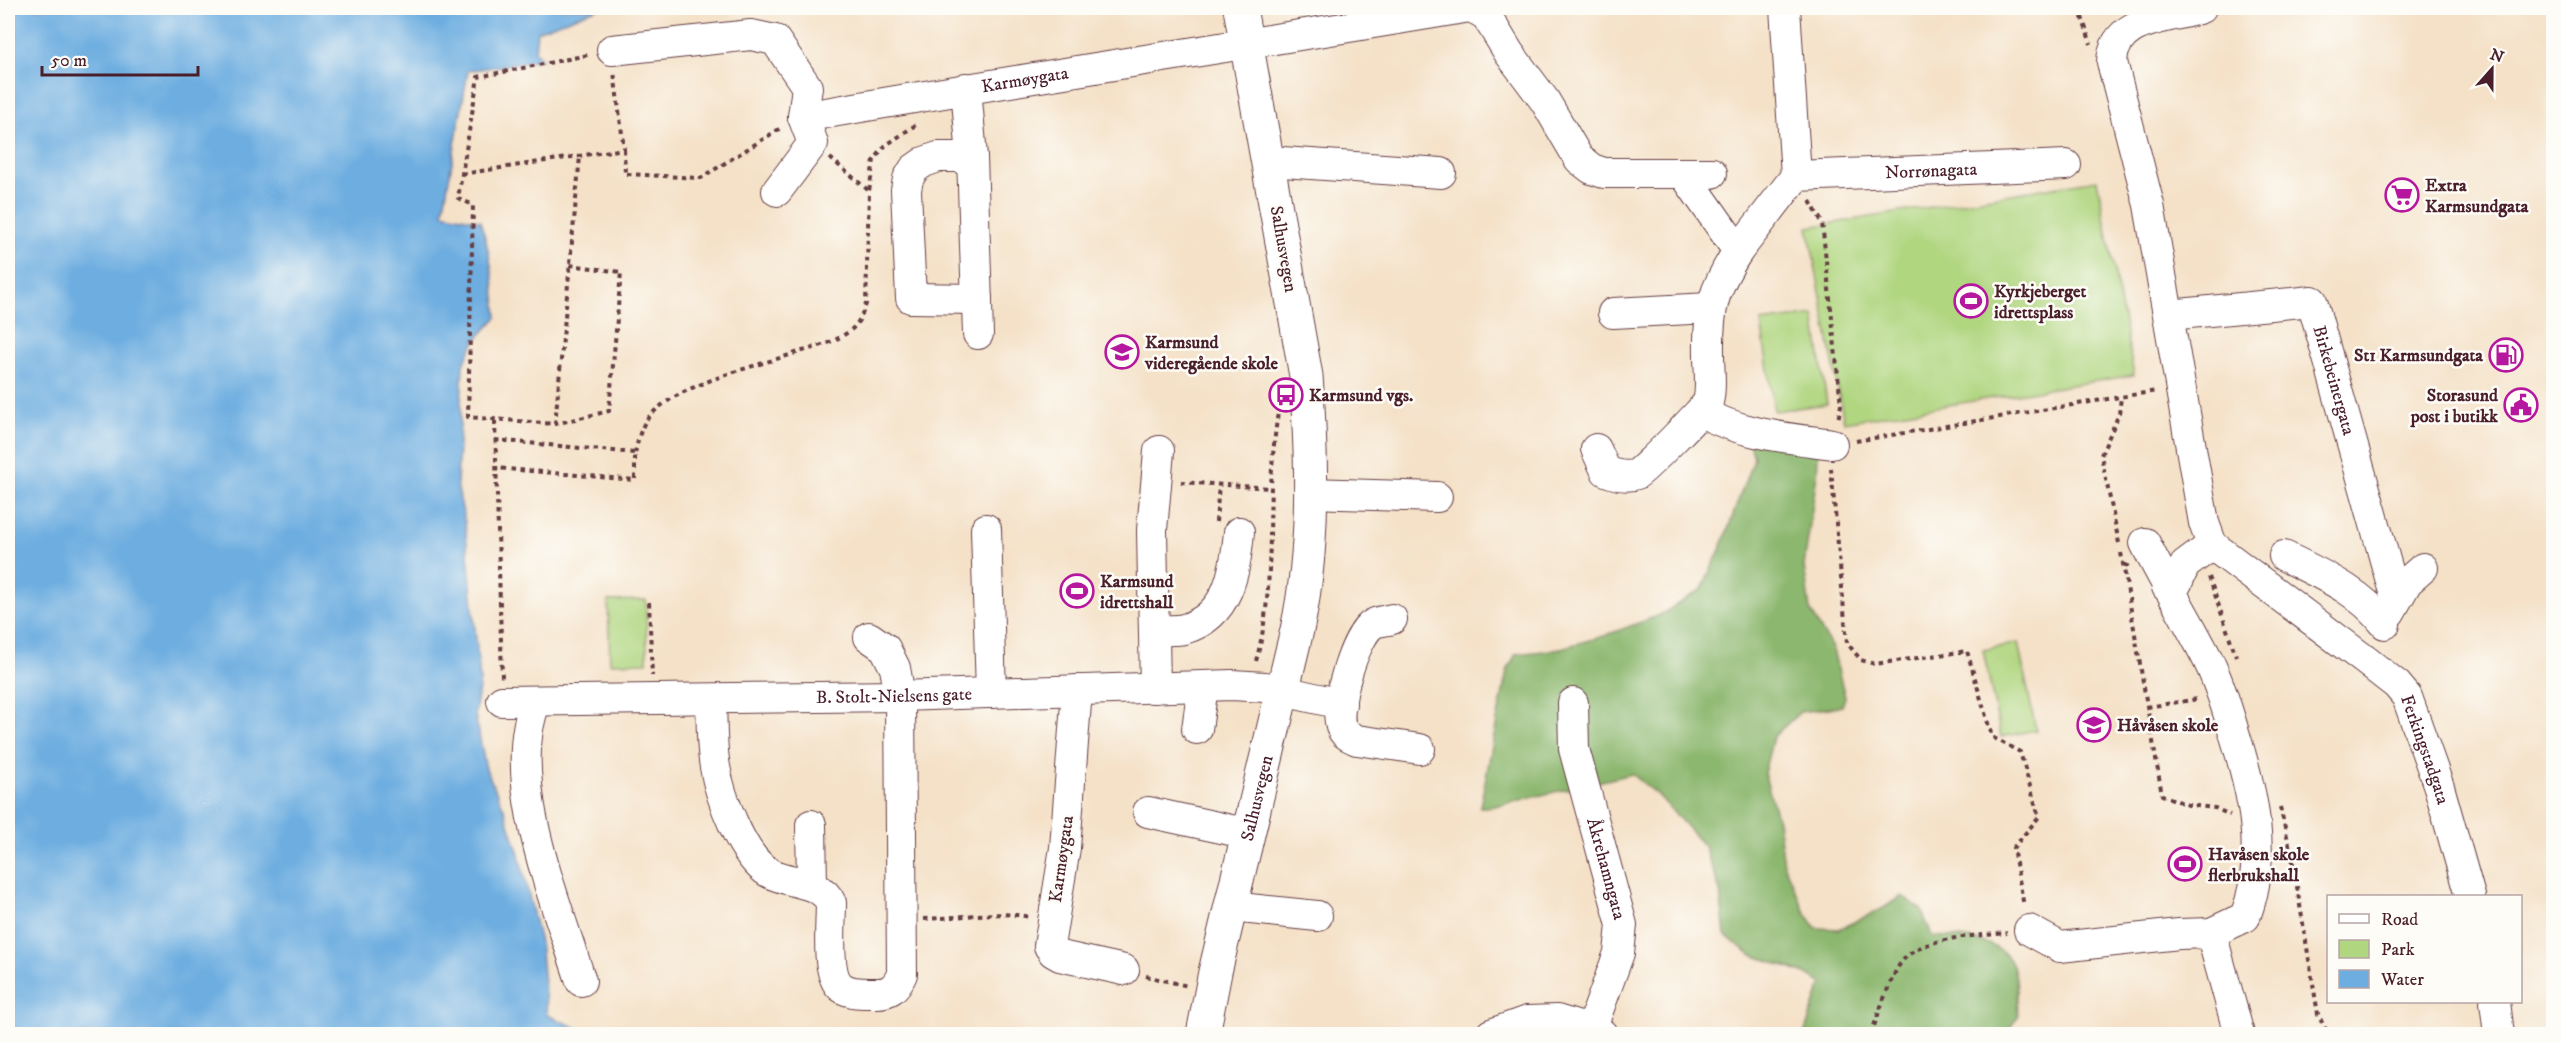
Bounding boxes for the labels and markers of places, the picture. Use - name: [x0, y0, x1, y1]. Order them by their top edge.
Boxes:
- place label: Extra Karmsundgata: [2425, 175, 2529, 218]
- supermarket icon: Extra Karmsundgata: [2384, 177, 2420, 213]
- place label: Kyrkjeberget idrettsplass: [1994, 281, 2086, 324]
- sports icon: Kyrkjeberget idrettsplass: [1953, 283, 1989, 319]
- place label: Karmsund videregående skole: [1144, 332, 1278, 375]
- school or university icon: Karmsund videregående skole: [1104, 334, 1140, 370]
- fuel station icon: St1 Karmsundgata: [2488, 337, 2524, 373]
- place label: St1 Karmsundgata: [2354, 345, 2483, 367]
- bus stop icon: Karmsund vgs.: [1268, 377, 1304, 413]
- place label: Karmsund vgs.: [1309, 385, 1413, 407]
- place label: Storasund post i butikk: [2410, 385, 2499, 428]
- public building icon: Storasund post i butikk: [2503, 387, 2539, 423]
- place label: Karmsund idrettshall: [1100, 571, 1175, 614]
- sports icon: Karmsund idrettshall: [1059, 573, 1095, 609]
- school or university icon: Håvåsen skole: [2076, 707, 2112, 743]
- place label: Håvåsen skole: [2117, 715, 2219, 737]
- place label: Havåsen skole flerbrukshall: [2207, 844, 2310, 887]
- sports icon: Havåsen skole flerbrukshall: [2167, 846, 2203, 882]

